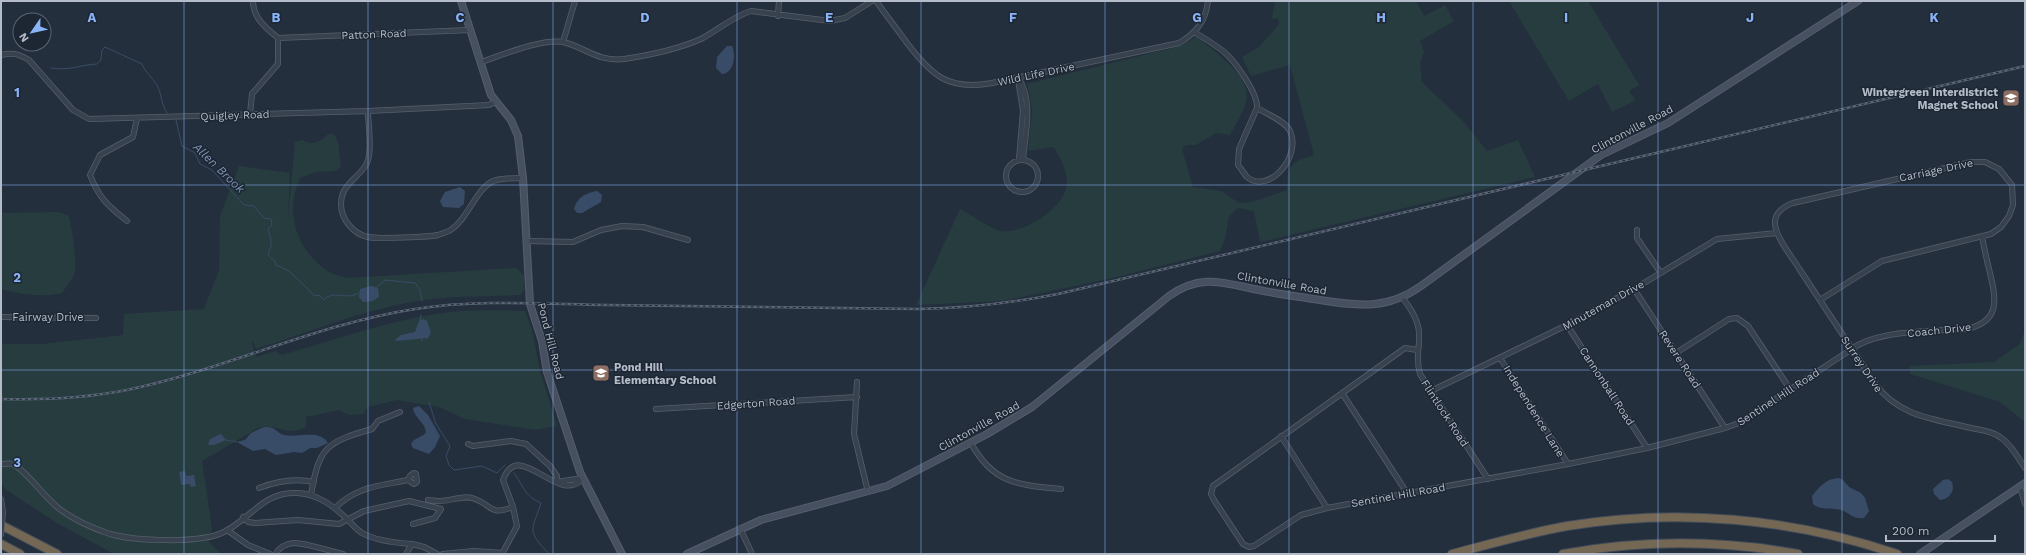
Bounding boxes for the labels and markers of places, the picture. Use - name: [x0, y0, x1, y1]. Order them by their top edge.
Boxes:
- place label: Wintergreen Interdistrict Magnet School: [1862, 86, 1998, 112]
- school or university icon: Wintergreen Interdistrict Magnet School: [2001, 88, 2021, 108]
- place label: Pond Hill Elementary School: [614, 361, 717, 387]
- school or university icon: Pond Hill Elementary School: [591, 363, 611, 383]

